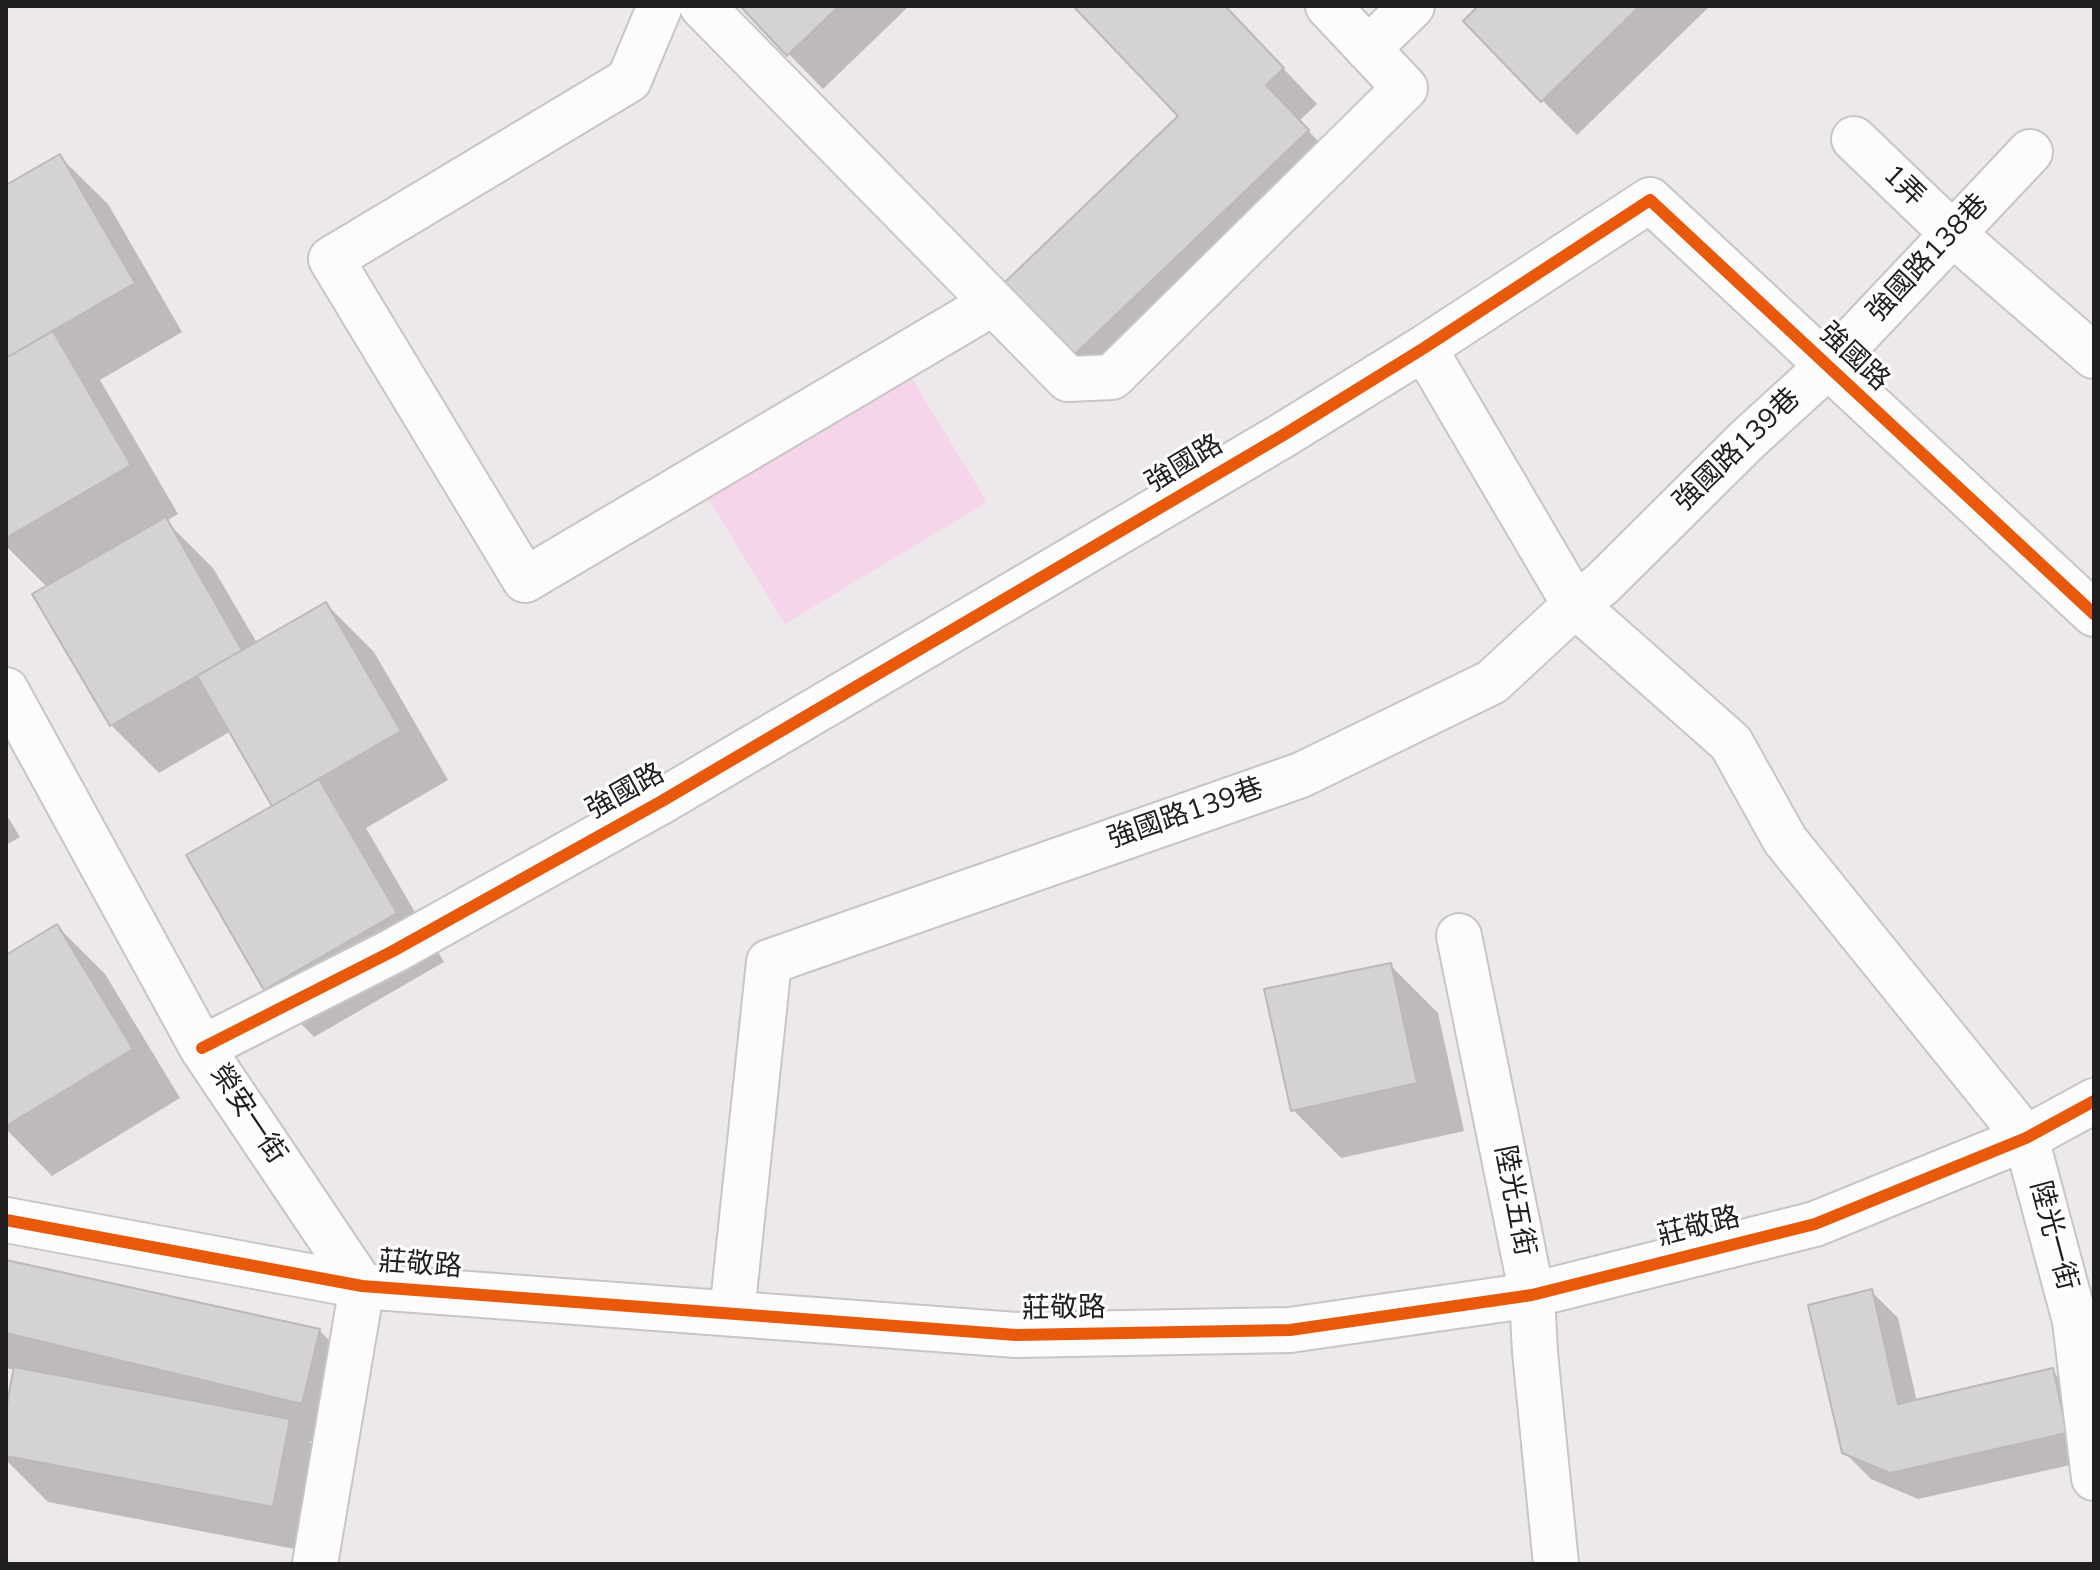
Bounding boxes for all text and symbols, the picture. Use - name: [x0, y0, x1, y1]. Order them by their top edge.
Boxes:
- street label: 1弄: [1875, 159, 1931, 215]
- street label: 強國路138巷: [1861, 188, 1997, 330]
- street label: 強國路: [1811, 317, 1895, 399]
- street label: 強國路139巷: [1668, 383, 1808, 519]
- street label: 強國路: [1140, 429, 1230, 501]
- street label: 強國路: [581, 758, 671, 828]
- street label: 強國路139巷: [1104, 773, 1268, 857]
- street label: 榮安一街: [202, 1059, 292, 1171]
- street label: 陸光五街: [1486, 1143, 1540, 1259]
- street label: 陸光一街: [2021, 1178, 2083, 1294]
- street label: 莊敬路: [1654, 1202, 1744, 1254]
- street label: 莊敬路: [377, 1246, 463, 1286]
- street label: 莊敬路: [1022, 1292, 1106, 1328]

